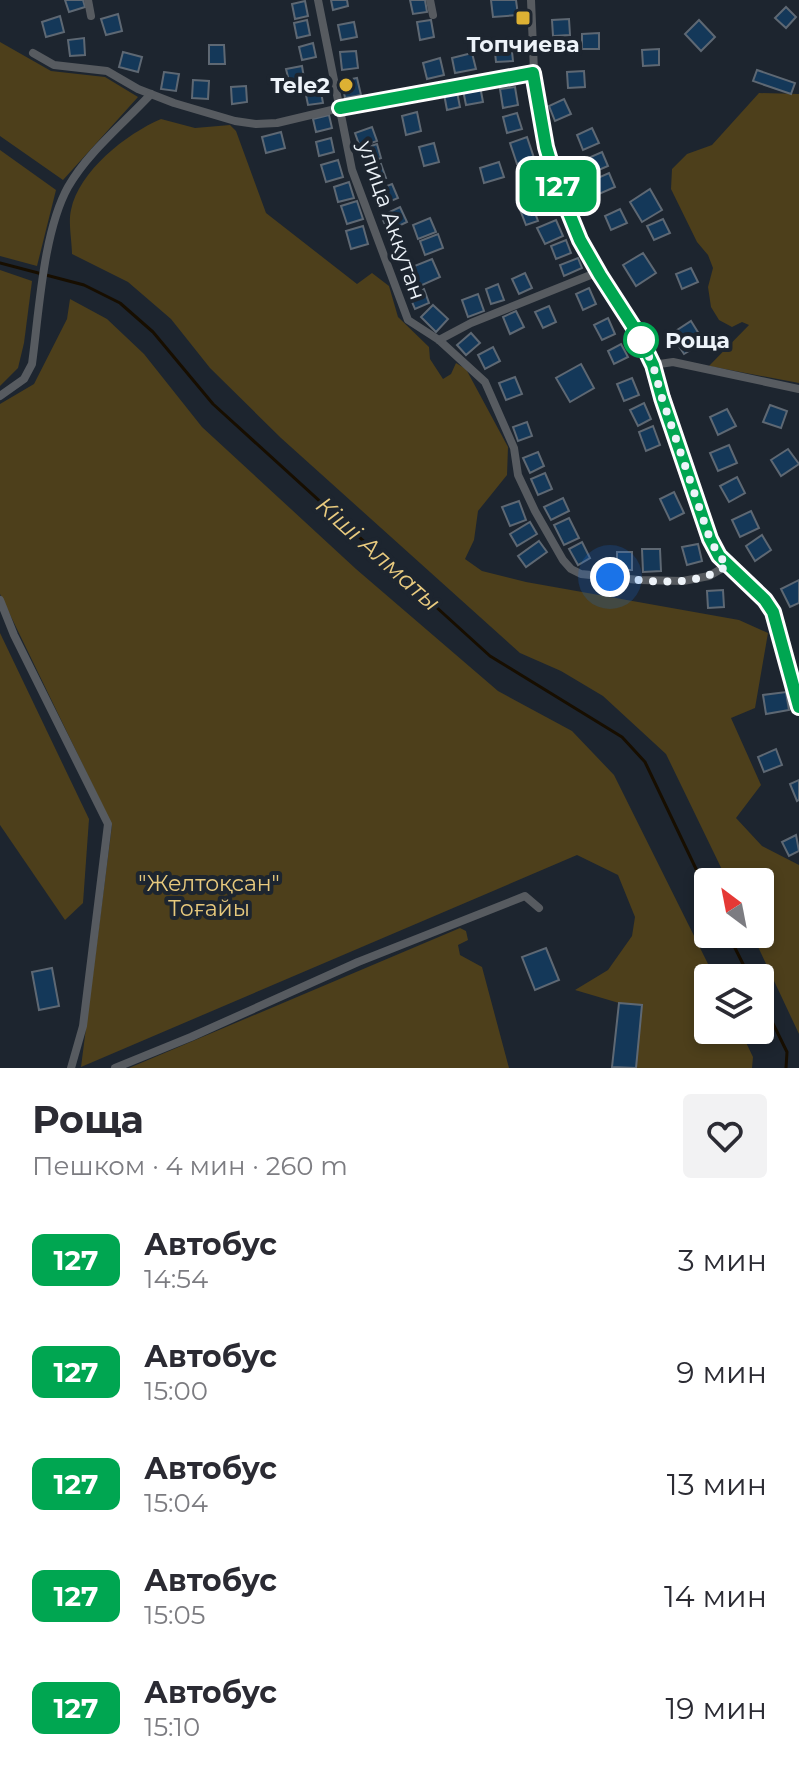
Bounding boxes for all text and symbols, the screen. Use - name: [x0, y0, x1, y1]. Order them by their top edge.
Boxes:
- marker: Топчиева: [514, 9, 532, 27]
- place label: Топчиева: [467, 31, 579, 58]
- place label: Tele2: [270, 72, 330, 99]
- marker: Tele2: [337, 76, 355, 94]
- street label: улица Аккутан: [351, 136, 431, 303]
- line badge: 127: [512, 160, 604, 212]
- text: 127: [536, 169, 580, 203]
- marker: Роща: [624, 323, 658, 357]
- place label: Роща: [665, 327, 730, 354]
- water label: Кіші Алматы: [310, 490, 446, 617]
- your location: [590, 557, 630, 597]
- north arrow: [694, 868, 774, 948]
- map controls: [694, 868, 774, 1044]
- park label: "Желтоқсан" Тоғайы: [138, 870, 280, 922]
- button: layers: [694, 964, 774, 1044]
- button: heart: [683, 1094, 767, 1178]
- text: Роща: [32, 1096, 144, 1143]
- text: Пешком · 4 мин · 260 m: [32, 1150, 348, 1182]
- text: Автобус: [144, 1226, 277, 1263]
- text: 3 мин: [678, 1242, 767, 1279]
- text: 127: [54, 1243, 98, 1277]
- text: 14:54: [144, 1263, 208, 1295]
- text: Автобус: [144, 1338, 277, 1375]
- text: 9 мин: [676, 1354, 767, 1391]
- text: 127: [54, 1355, 98, 1389]
- text: 15:00: [144, 1375, 208, 1407]
- text: Автобус: [144, 1450, 277, 1487]
- text: 13 мин: [667, 1466, 767, 1503]
- text: 127: [54, 1467, 98, 1501]
- text: 15:04: [144, 1487, 208, 1519]
- text: Автобус: [144, 1562, 277, 1599]
- text: 14 мин: [664, 1578, 767, 1615]
- text: 127: [54, 1579, 98, 1613]
- text: 15:05: [144, 1599, 206, 1631]
- text: Автобус: [144, 1674, 277, 1711]
- text: 19 мин: [665, 1690, 767, 1727]
- text: 127: [54, 1691, 98, 1725]
- text: 15:10: [144, 1711, 200, 1743]

